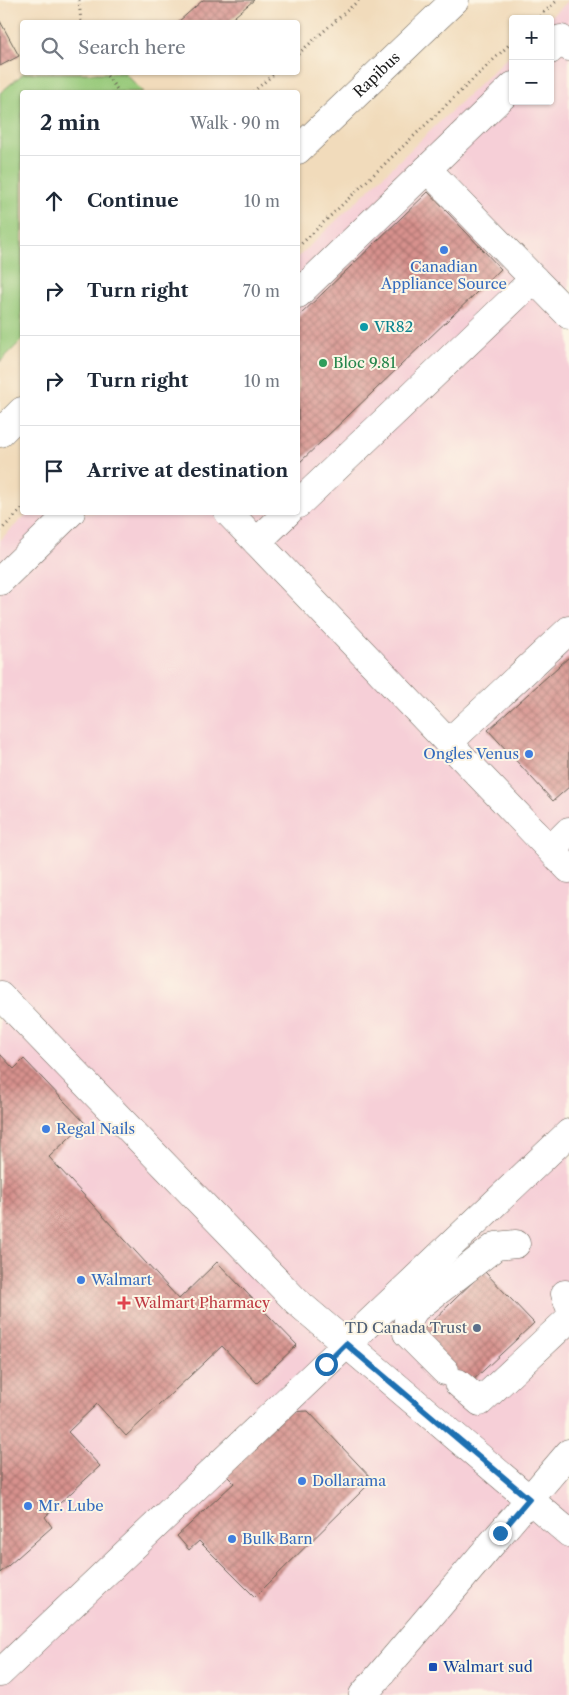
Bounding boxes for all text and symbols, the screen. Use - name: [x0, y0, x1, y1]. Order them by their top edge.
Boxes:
- map controls: [509, 15, 554, 105]
- button: +: [509, 15, 554, 60]
- search box: [20, 20, 300, 75]
- icon: search: [38, 34, 66, 62]
- text: Search here: [78, 36, 186, 59]
- street label: Rapibus: [349, 48, 404, 101]
- button: −: [509, 60, 554, 105]
- text: 2 min: [40, 110, 100, 135]
- text: Walk · 90 m: [190, 113, 280, 133]
- icon: ahead: [40, 187, 68, 215]
- text: Continue: [87, 189, 179, 212]
- text: 10 m: [244, 191, 280, 211]
- marker: Canadian Appliance Source: [438, 244, 450, 256]
- place label: Canadian Appliance Source: [380, 257, 507, 293]
- icon: right: [40, 277, 68, 305]
- text: Turn right: [87, 279, 188, 302]
- text: 70 m: [243, 281, 280, 301]
- place label: VR82: [373, 317, 413, 336]
- marker: VR82: [358, 321, 370, 333]
- place label: Bloc 9.81: [333, 353, 397, 372]
- marker: Bloc 9.81: [317, 357, 329, 369]
- icon: right: [40, 367, 68, 395]
- text: Turn right: [87, 369, 188, 392]
- text: 10 m: [244, 371, 280, 391]
- icon: arrive: [40, 457, 68, 485]
- text: Arrive at destination: [87, 459, 288, 482]
- place label: Ongles Venus: [423, 744, 519, 763]
- marker: Ongles Venus: [523, 748, 535, 760]
- place label: Regal Nails: [56, 1119, 135, 1138]
- marker: Regal Nails: [40, 1123, 52, 1135]
- place label: Walmart: [90, 1270, 153, 1289]
- marker: Walmart: [75, 1274, 87, 1286]
- place label: Walmart Pharmacy: [133, 1293, 271, 1312]
- marker: Walmart Pharmacy: [118, 1297, 130, 1309]
- place label: TD Canada Trust: [345, 1318, 468, 1337]
- marker: TD Canada Trust: [471, 1322, 483, 1334]
- route start: [315, 1353, 338, 1376]
- place label: Dollarama: [312, 1471, 386, 1490]
- marker: Dollarama: [296, 1475, 308, 1487]
- place label: Mr. Lube: [38, 1496, 104, 1515]
- marker: Mr. Lube: [22, 1500, 34, 1512]
- route end: [489, 1522, 512, 1545]
- place label: Bulk Barn: [242, 1529, 313, 1548]
- marker: Bulk Barn: [226, 1533, 238, 1545]
- place label: Walmart sud: [442, 1657, 533, 1676]
- marker: Walmart sud: [427, 1661, 439, 1673]

